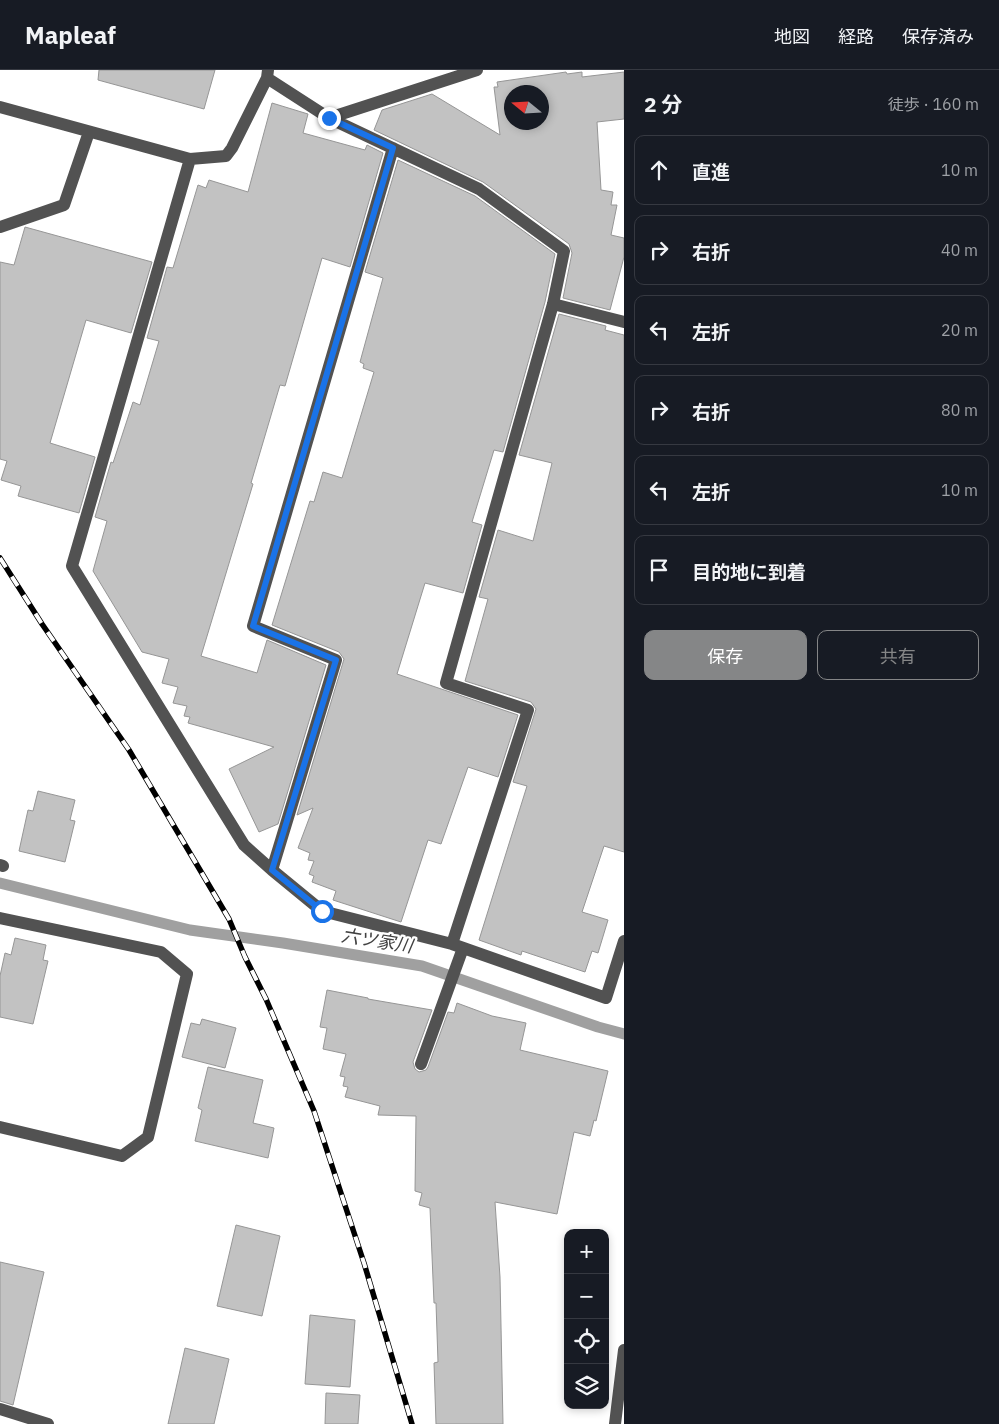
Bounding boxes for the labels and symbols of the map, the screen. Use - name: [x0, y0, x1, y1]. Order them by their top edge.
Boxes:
- north arrow: [504, 85, 549, 130]
- route end: [318, 107, 341, 130]
- route start: [311, 900, 334, 923]
- water label: 六ツ家川: [340, 924, 416, 958]

